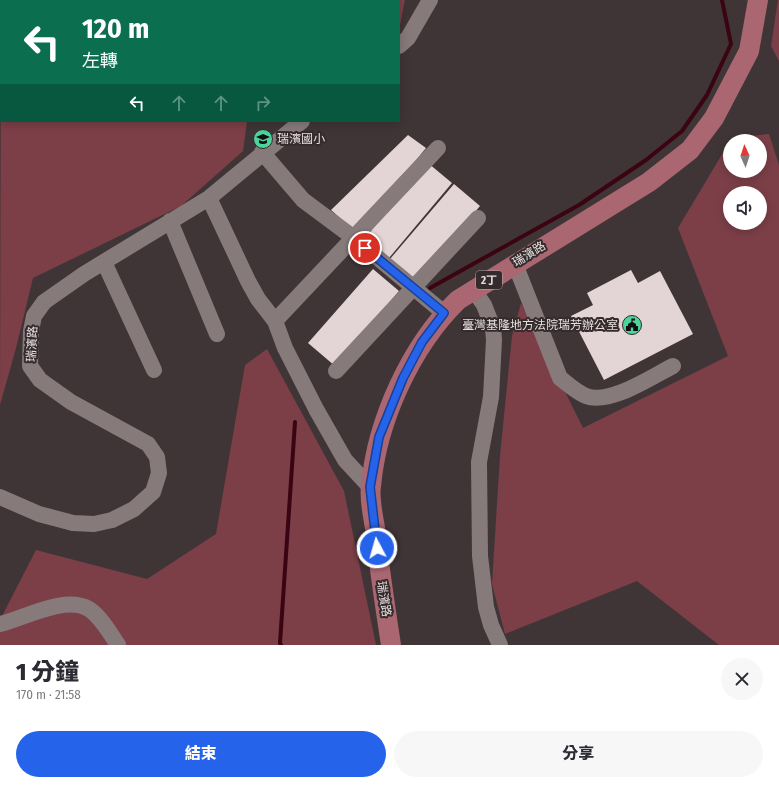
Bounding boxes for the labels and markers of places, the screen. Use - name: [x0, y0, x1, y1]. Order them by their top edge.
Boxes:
- school or university icon: 瑞濱國小: [252, 128, 274, 150]
- place label: 瑞濱國小: [277, 132, 325, 146]
- pin: [348, 231, 382, 265]
- public building icon: 臺灣基隆地方法院瑞芳辦公室: [621, 314, 643, 336]
- place label: 臺灣基隆地方法院瑞芳辦公室: [462, 318, 618, 332]

